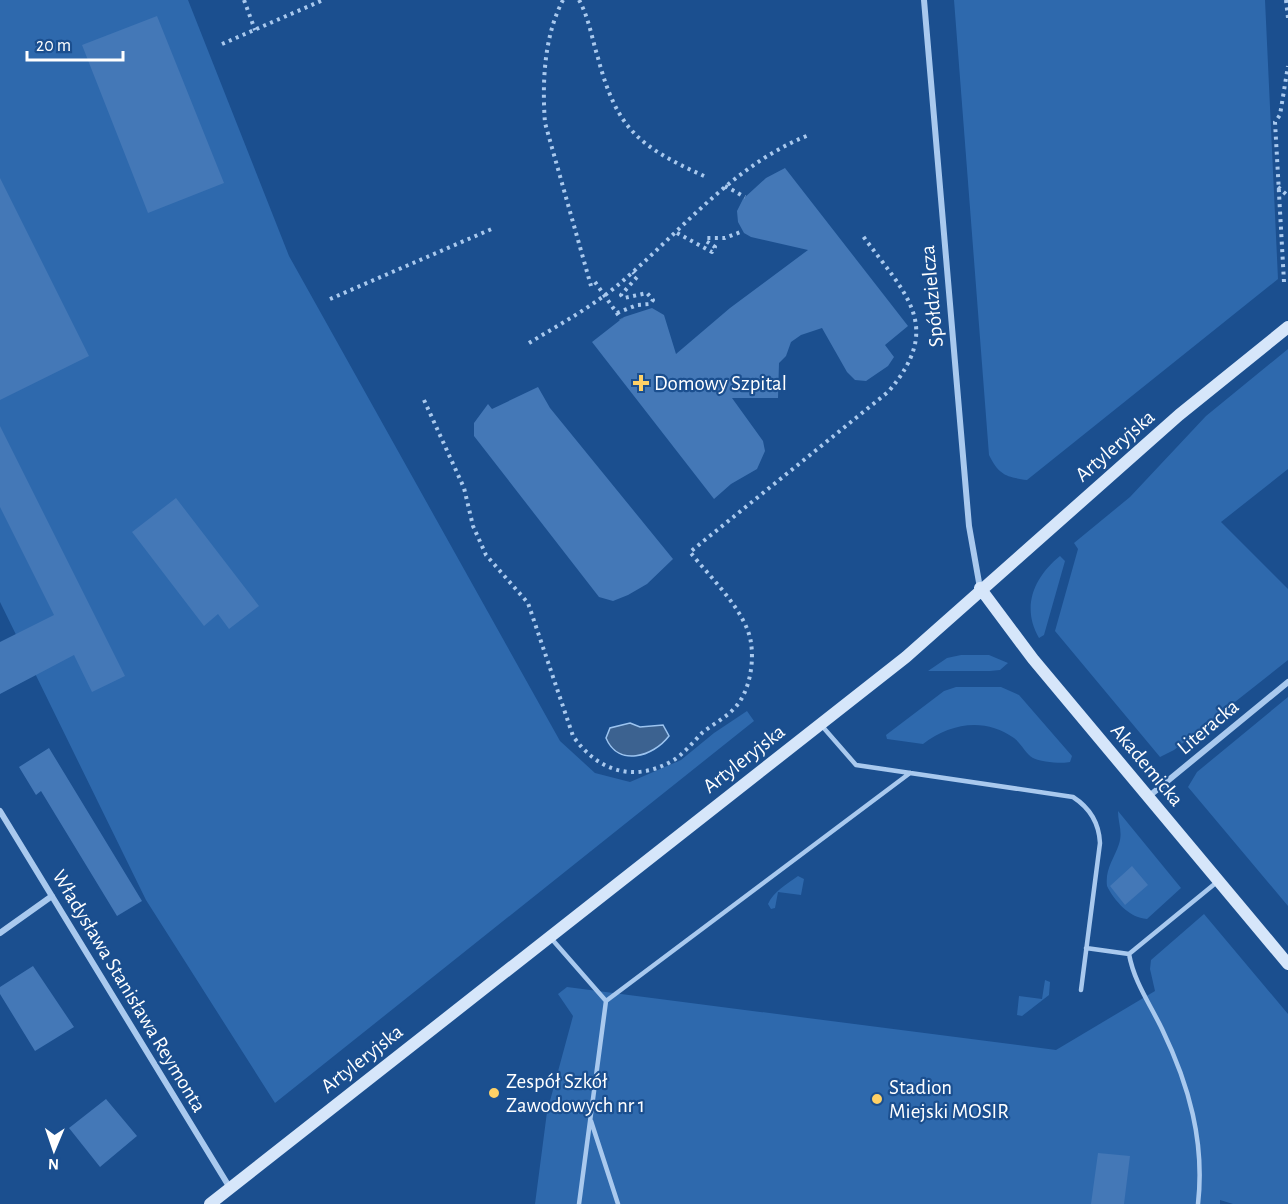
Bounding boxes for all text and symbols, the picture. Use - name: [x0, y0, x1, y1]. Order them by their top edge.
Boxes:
- scale bar: [27, 24, 123, 62]
- text: 20 m: [36, 37, 71, 55]
- street label: Spółdzielcza: [917, 244, 947, 348]
- place label: Domowy Szpital: [654, 373, 787, 394]
- marker: Domowy Szpital: [632, 374, 650, 392]
- street label: Artyleryjska: [1071, 406, 1159, 486]
- street label: Literacka: [1173, 695, 1243, 759]
- street label: Akademicka: [1107, 720, 1187, 810]
- street label: Artyleryjska: [699, 721, 789, 797]
- street label: Władysława Stanisława Reymonta: [48, 866, 210, 1116]
- street label: Artyleryjska: [317, 1021, 407, 1097]
- place label: Zespół Szkół Zawodowych nr 1: [506, 1071, 645, 1116]
- place label: Stadion Miejski MOSIR: [889, 1077, 1009, 1122]
- marker: Zespół Szkół Zawodowych nr 1: [487, 1086, 501, 1100]
- marker: Stadion Miejski MOSIR: [870, 1092, 884, 1106]
- north arrow: [24, 1120, 84, 1180]
- text: N: [48, 1156, 59, 1172]

